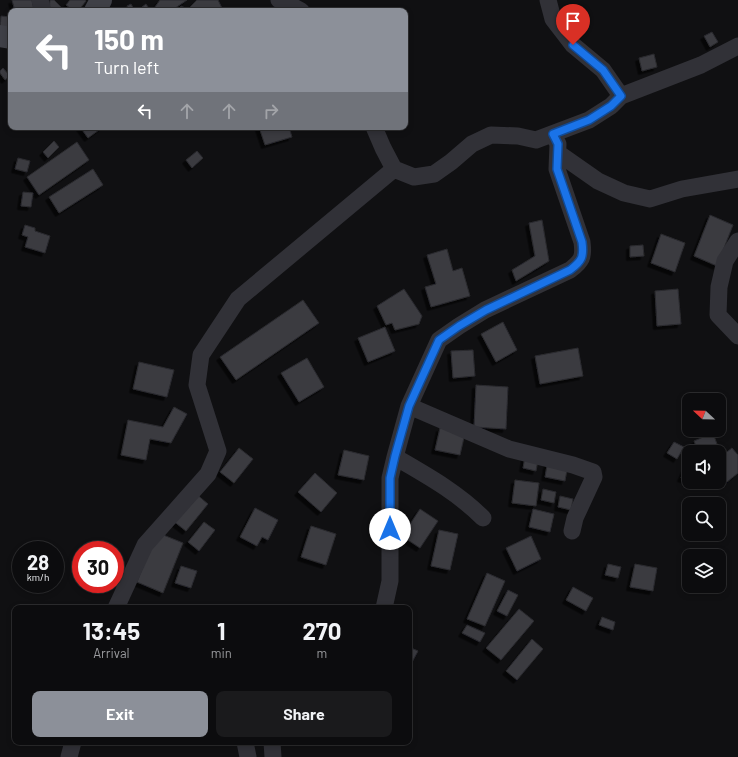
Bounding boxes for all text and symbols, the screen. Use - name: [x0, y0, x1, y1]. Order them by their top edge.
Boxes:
- pin: [556, 4, 590, 45]
- icon: arrive: [562, 10, 584, 32]
- text: 150 m: [94, 22, 164, 56]
- icon: left: [28, 24, 80, 76]
- text: Turn left: [94, 56, 160, 78]
- icon: left: [134, 100, 156, 122]
- icon: ahead: [176, 100, 198, 122]
- icon: ahead: [218, 100, 240, 122]
- icon: right: [260, 100, 282, 122]
- north arrow: [682, 393, 726, 437]
- map controls: [682, 393, 726, 593]
- button: sound: [682, 445, 726, 489]
- button: search: [682, 497, 726, 541]
- position arrow: [369, 508, 411, 550]
- speed limit sign: 30: [72, 541, 124, 593]
- button: layers: [682, 549, 726, 593]
- text: 28: [27, 550, 49, 574]
- text: km/h: [27, 571, 49, 583]
- text: 13:45: [83, 616, 140, 645]
- text: 1: [217, 616, 226, 645]
- text: 270: [302, 616, 341, 645]
- text: Arrival: [93, 645, 130, 661]
- text: min: [211, 645, 232, 661]
- text: m: [317, 645, 327, 661]
- button: Exit: [32, 691, 208, 737]
- button: Share: [216, 691, 392, 737]

